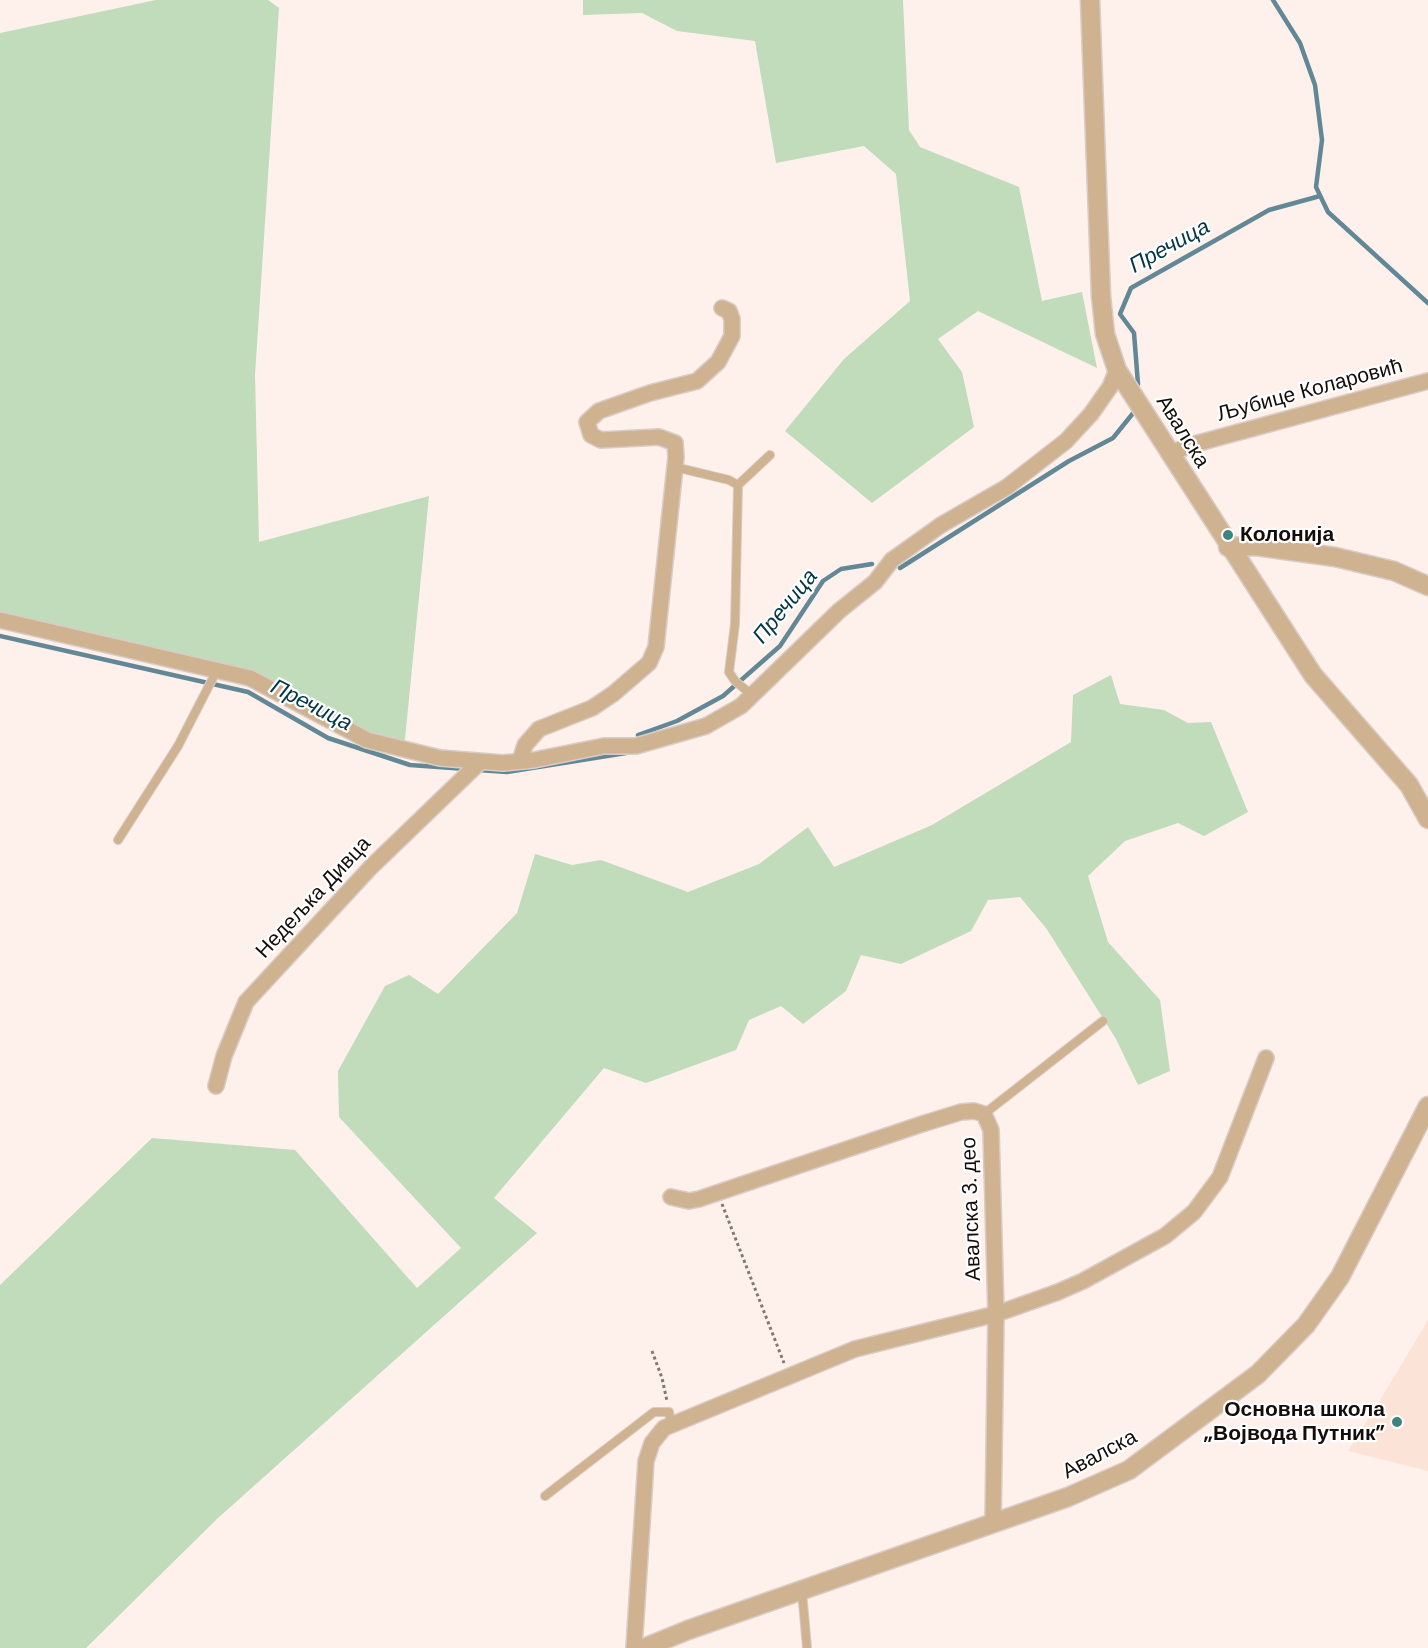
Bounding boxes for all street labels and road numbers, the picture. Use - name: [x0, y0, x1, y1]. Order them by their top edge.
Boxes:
- street label: Љубице Коларовић: [1214, 354, 1406, 428]
- street label: Авалска: [1150, 391, 1214, 473]
- street label: Недељка Дивца: [251, 832, 377, 964]
- street label: Авалска 3. део: [957, 1137, 987, 1281]
- street label: Авалска: [1058, 1425, 1142, 1485]

